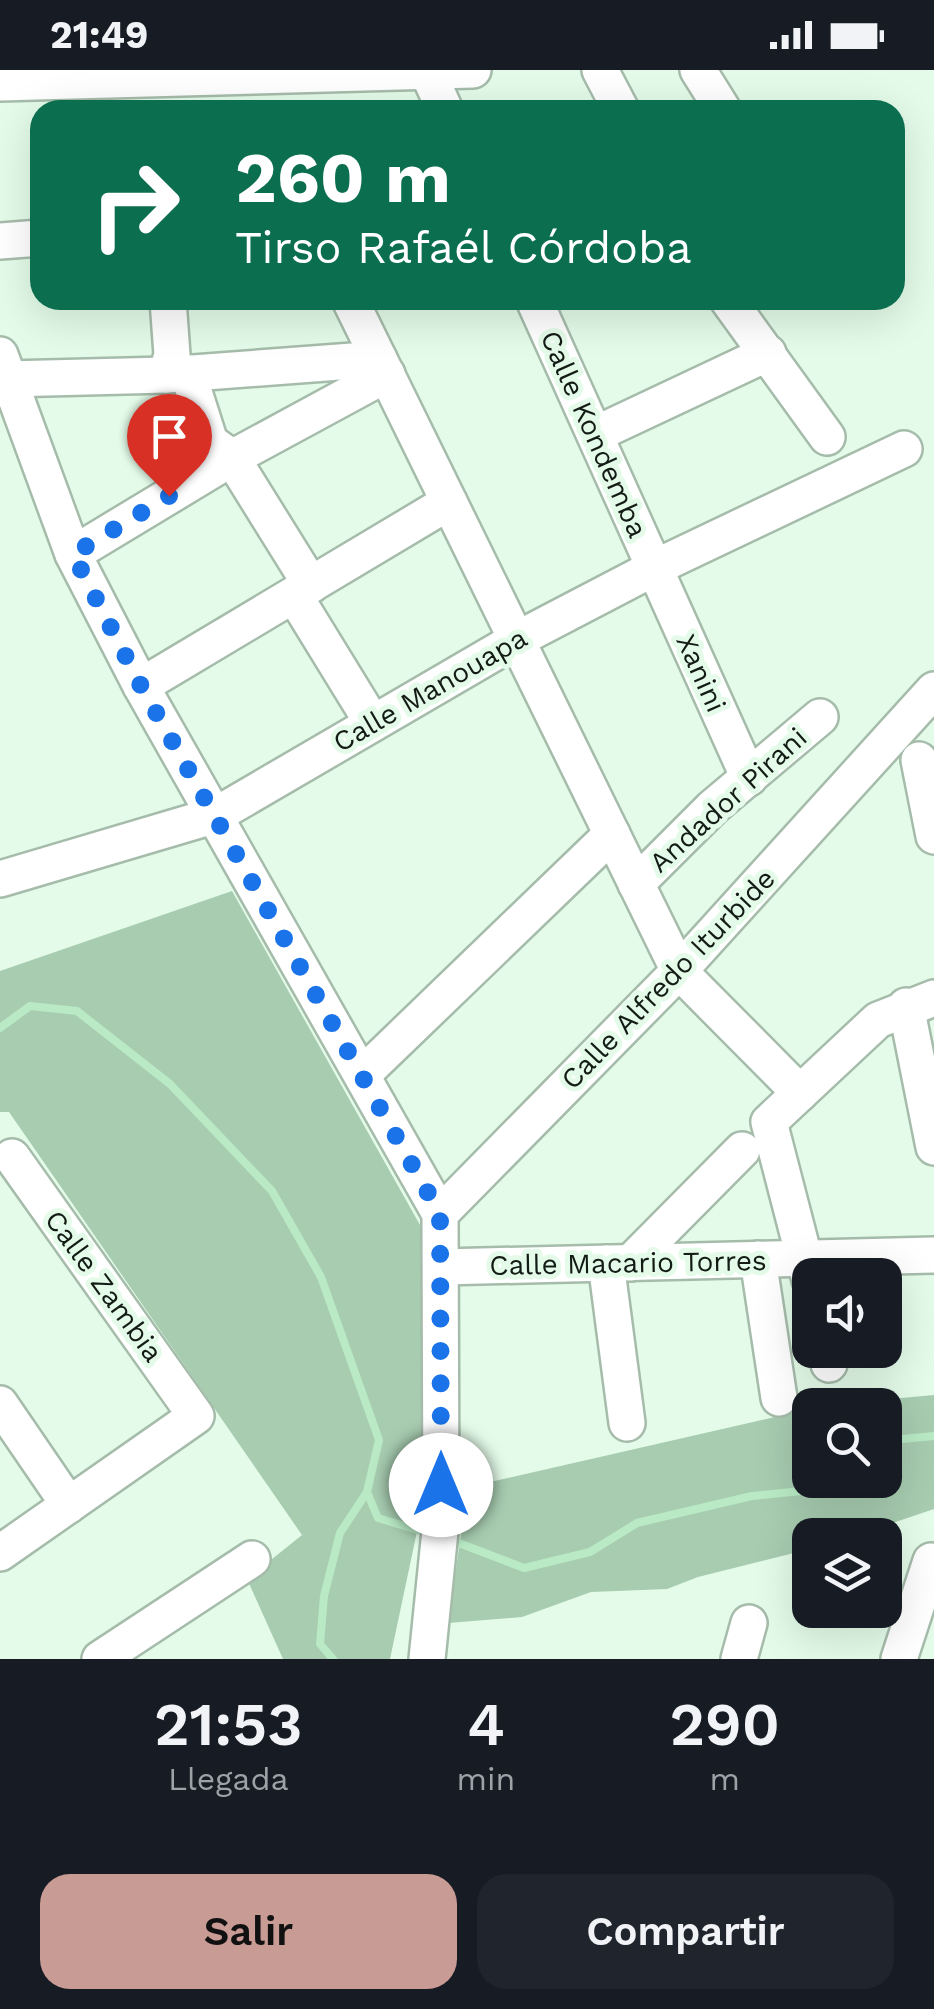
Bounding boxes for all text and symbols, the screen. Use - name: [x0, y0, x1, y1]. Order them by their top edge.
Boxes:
- text: 21:49: [50, 13, 148, 57]
- text: 260 m: [235, 137, 451, 219]
- icon: right: [70, 140, 200, 270]
- text: Tirso Rafaél Córdoba: [235, 221, 692, 274]
- street label: Calle Kondemba: [534, 325, 654, 543]
- pin: [127, 394, 212, 497]
- icon: arrive: [142, 409, 197, 464]
- street label: Calle Manouapa: [327, 621, 533, 759]
- street label: Xanini: [669, 629, 733, 717]
- street label: Andador Pirani: [643, 721, 813, 879]
- street label: Calle Alfredo Iturbide: [554, 862, 782, 1096]
- street label: Calle Zambia: [38, 1204, 170, 1368]
- street label: Calle Macario Torres: [489, 1244, 767, 1282]
- map controls: [792, 1258, 902, 1628]
- button: sound: [792, 1258, 902, 1368]
- button: search: [792, 1388, 902, 1498]
- position arrow: [389, 1433, 493, 1537]
- button: layers: [792, 1518, 902, 1628]
- text: 21:53: [154, 1689, 303, 1760]
- text: 4: [467, 1689, 505, 1760]
- text: 290: [669, 1689, 780, 1760]
- text: Llegada: [168, 1760, 289, 1798]
- text: min: [457, 1760, 515, 1798]
- text: m: [709, 1760, 740, 1798]
- button: Salir: [40, 1874, 457, 1989]
- button: Compartir: [477, 1874, 894, 1989]

